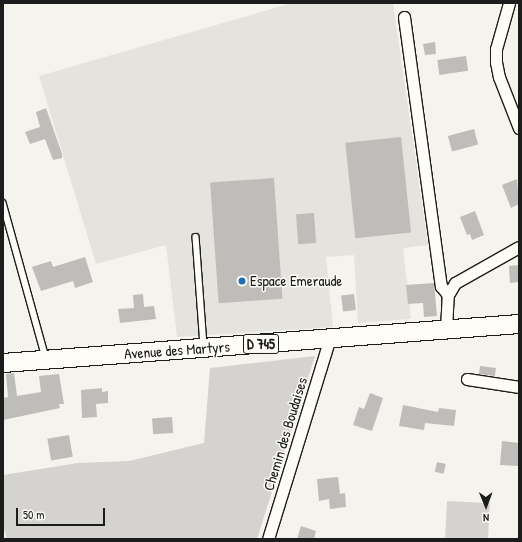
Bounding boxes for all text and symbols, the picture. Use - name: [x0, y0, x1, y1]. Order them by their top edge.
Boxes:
- place label: Espace Emeraude: [250, 272, 342, 290]
- marker: Espace Emeraude: [237, 276, 247, 286]
- road number: D 745: [243, 332, 279, 356]
- street label: Avenue des Martyrs: [123, 337, 231, 363]
- street label: Chemin des Boudaises: [259, 375, 311, 493]
- north arrow: [466, 486, 506, 526]
- scale bar: [18, 500, 107, 526]
- text: 50 m: [23, 506, 44, 523]
- text: N: [483, 511, 489, 525]

